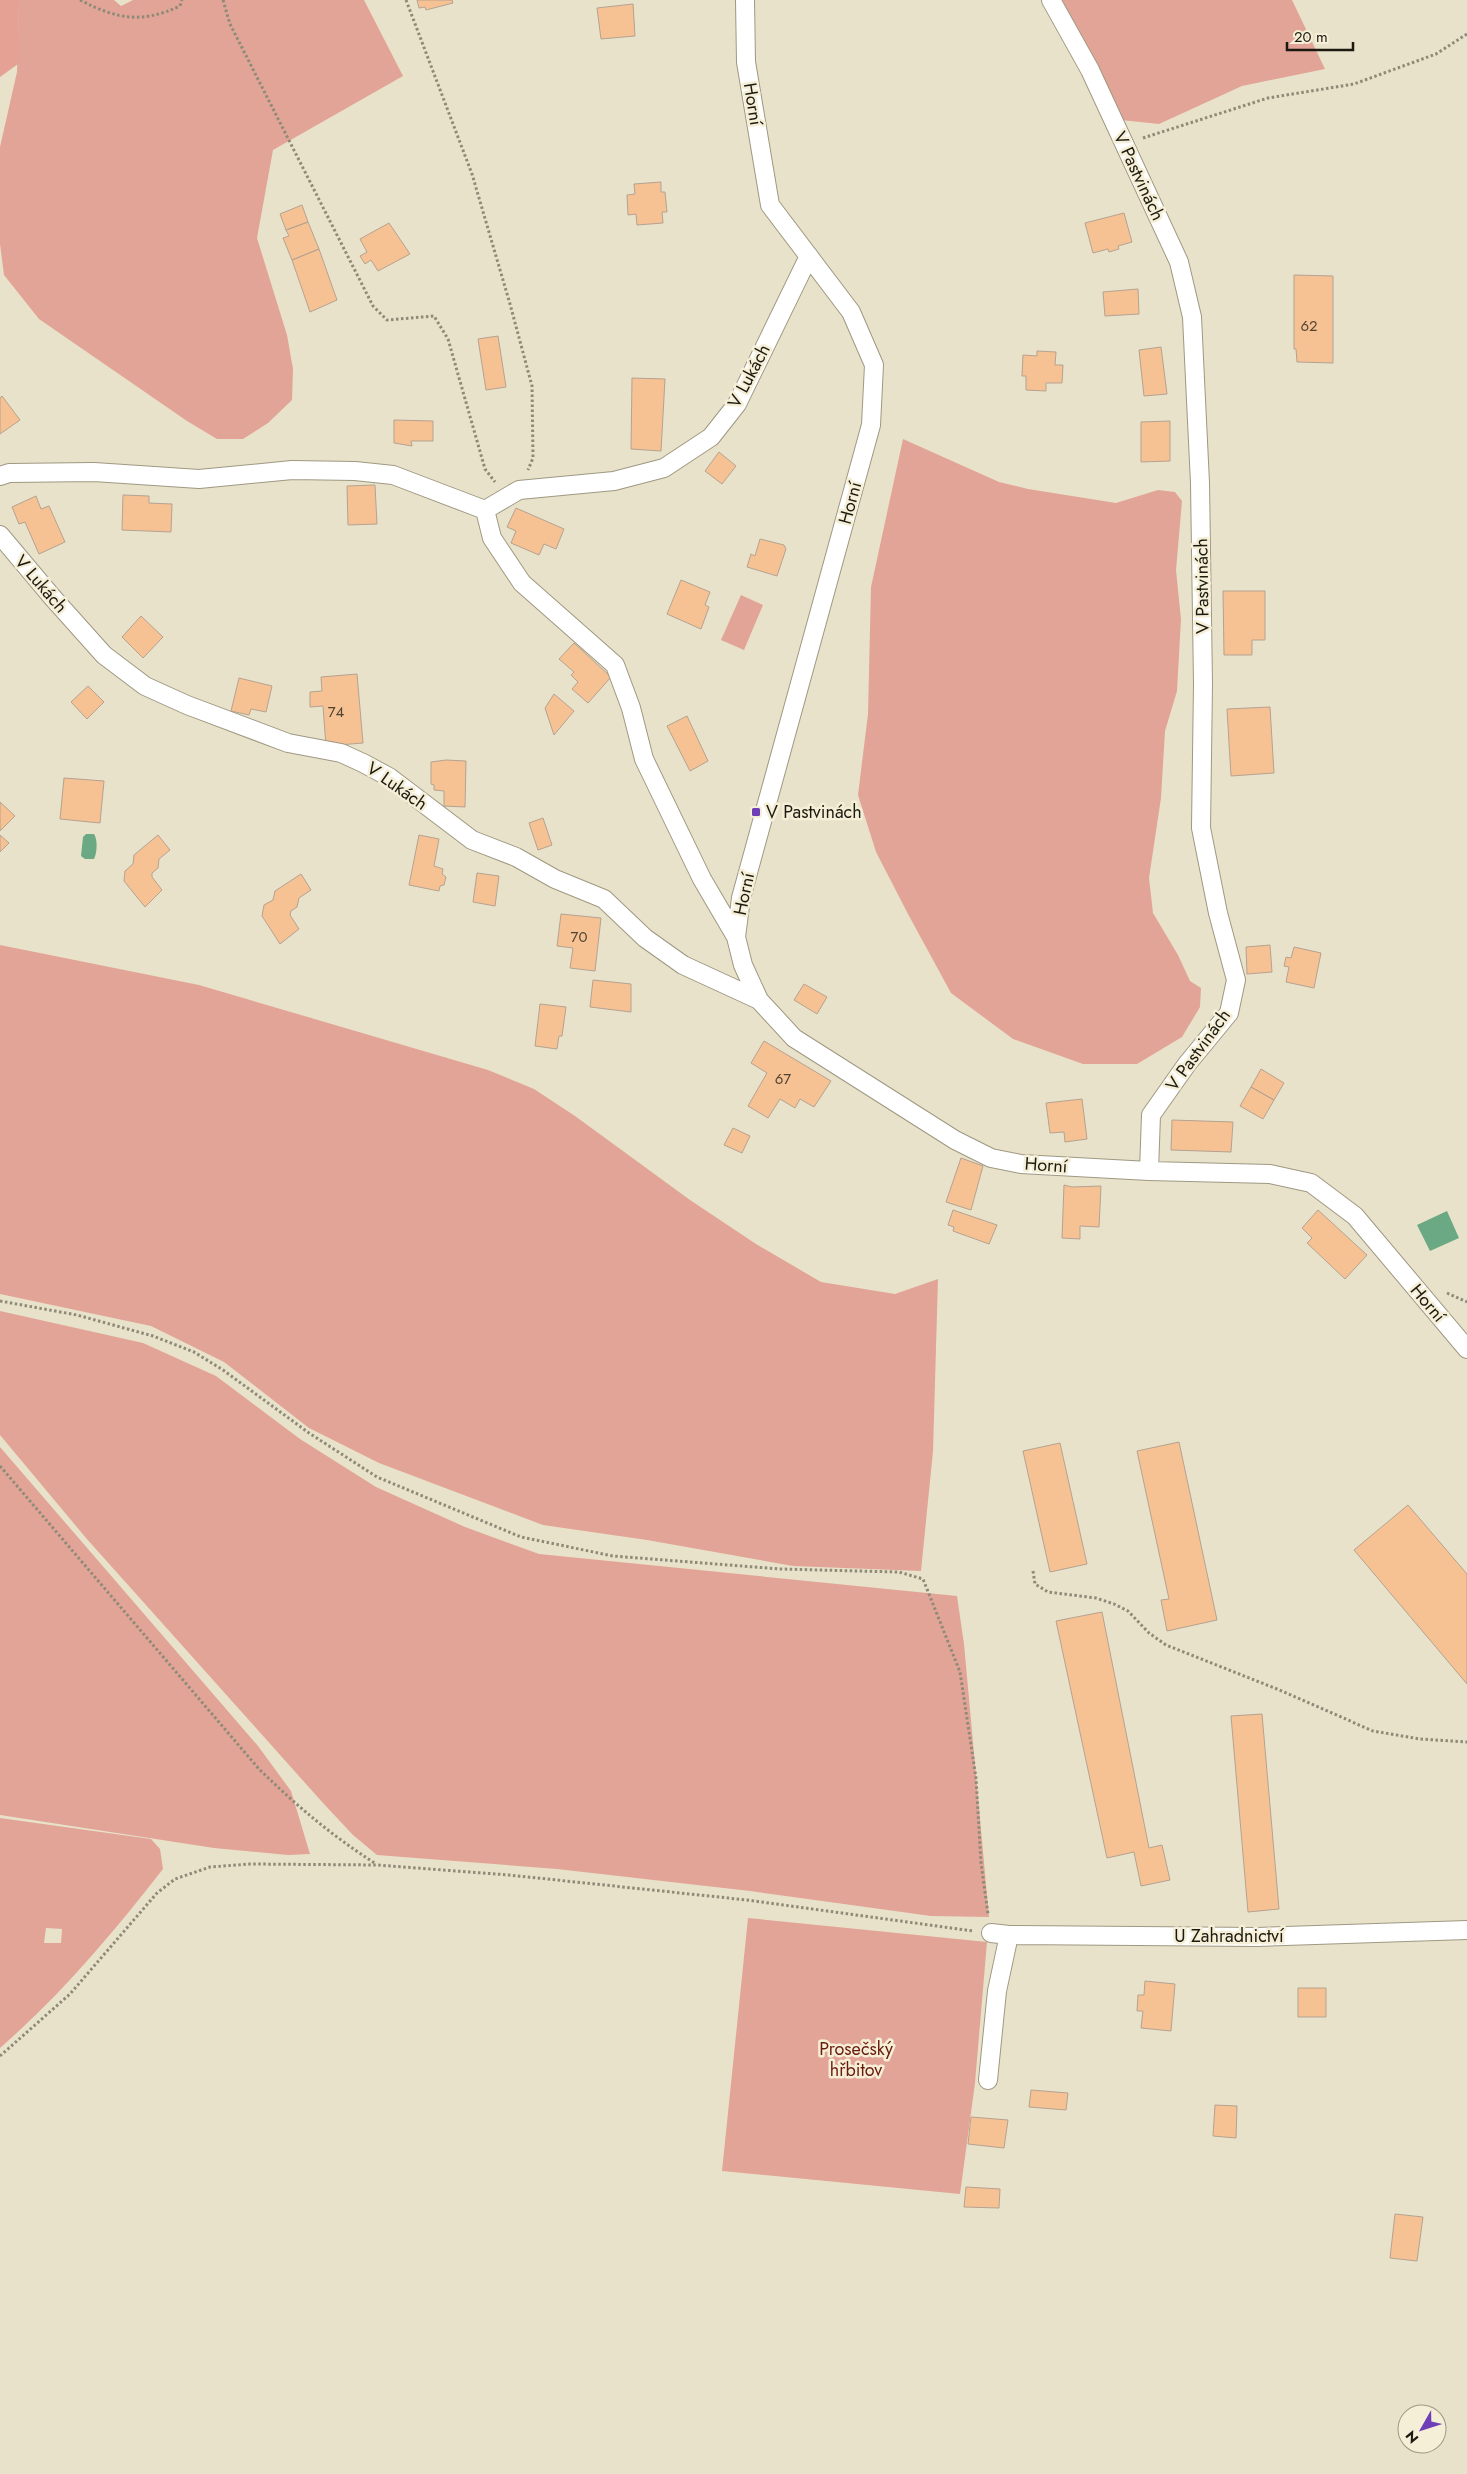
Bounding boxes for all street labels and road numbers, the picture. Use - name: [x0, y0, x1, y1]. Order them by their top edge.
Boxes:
- street label: Horní: [737, 81, 769, 129]
- street label: V Pastvinách: [1107, 127, 1171, 225]
- street label: V Lukách: [721, 339, 777, 413]
- street label: Horní: [832, 478, 868, 527]
- street label: V Pastvinách: [1188, 538, 1216, 634]
- street label: V Lukách: [8, 549, 74, 619]
- street label: V Lukách: [361, 756, 433, 816]
- street label: Horní: [727, 869, 761, 918]
- street label: V Pastvinách: [1159, 1004, 1237, 1096]
- street label: Horní: [1024, 1151, 1070, 1180]
- street label: Horní: [1404, 1278, 1453, 1329]
- street label: U Zahradnictví: [1174, 1923, 1285, 1949]

